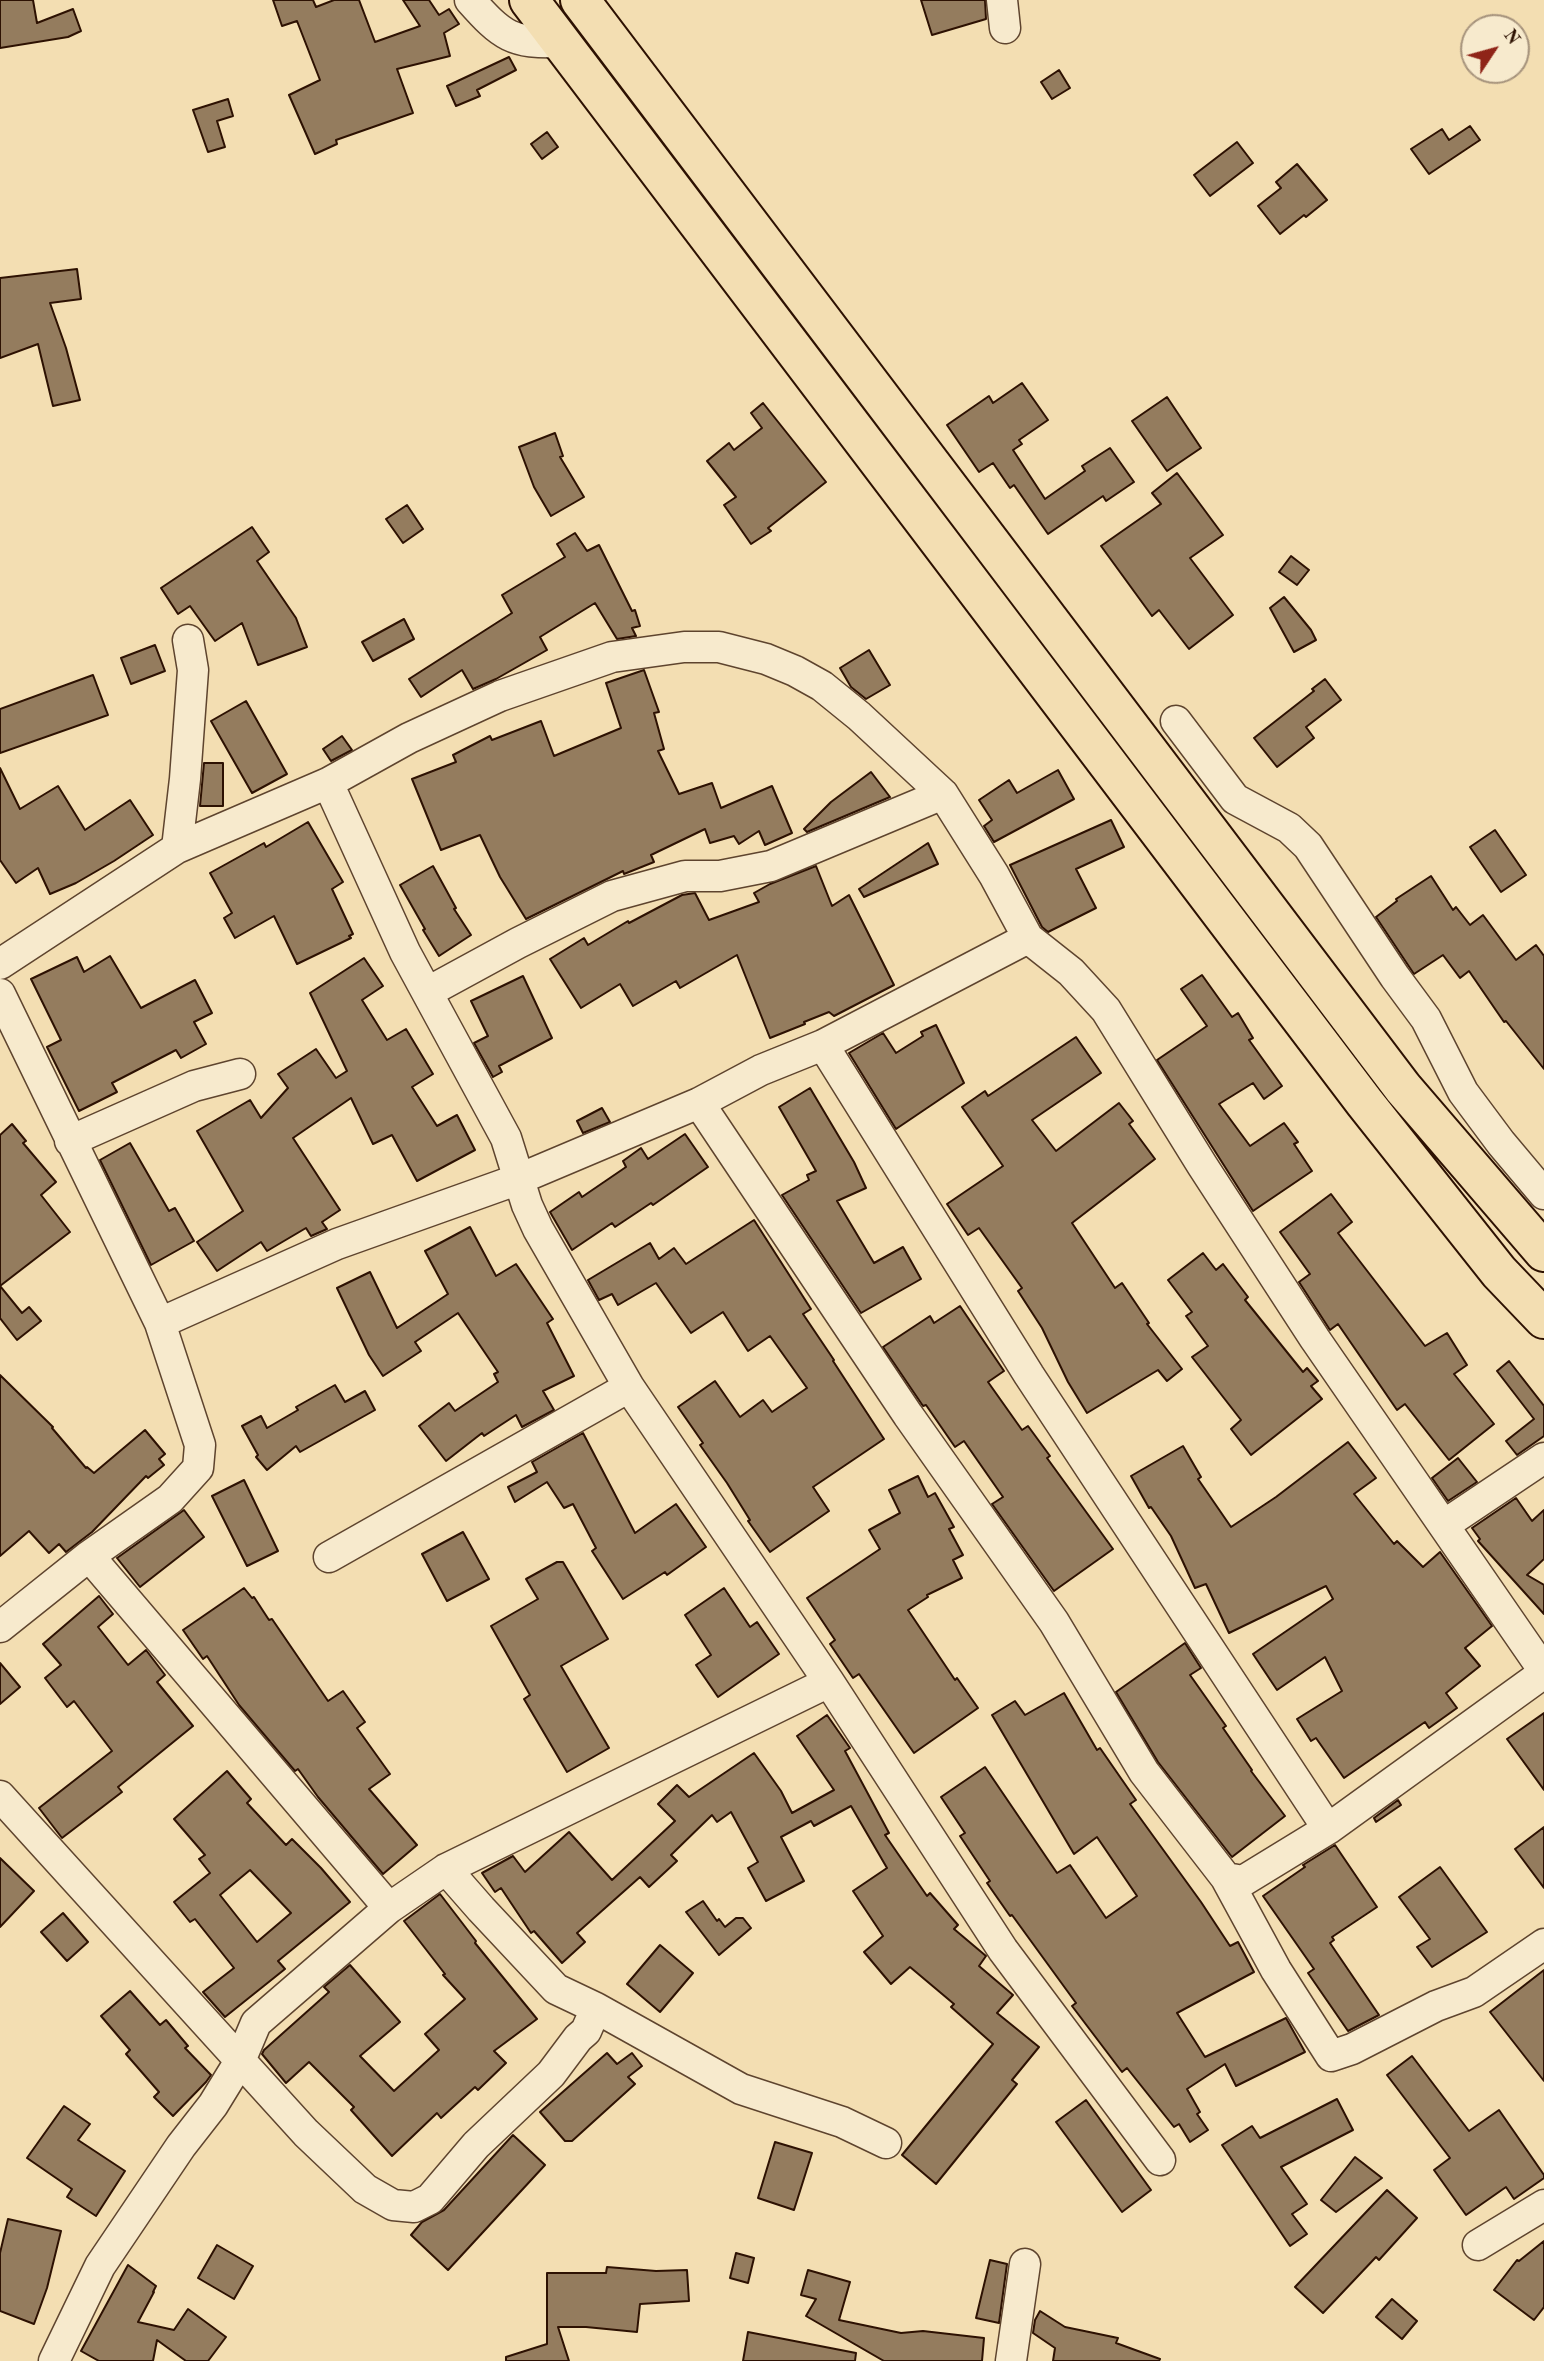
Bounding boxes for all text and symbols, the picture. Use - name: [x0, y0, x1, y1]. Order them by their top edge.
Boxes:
- north arrow: [1460, 14, 1530, 84]
- text: N: [1499, 26, 1523, 49]

